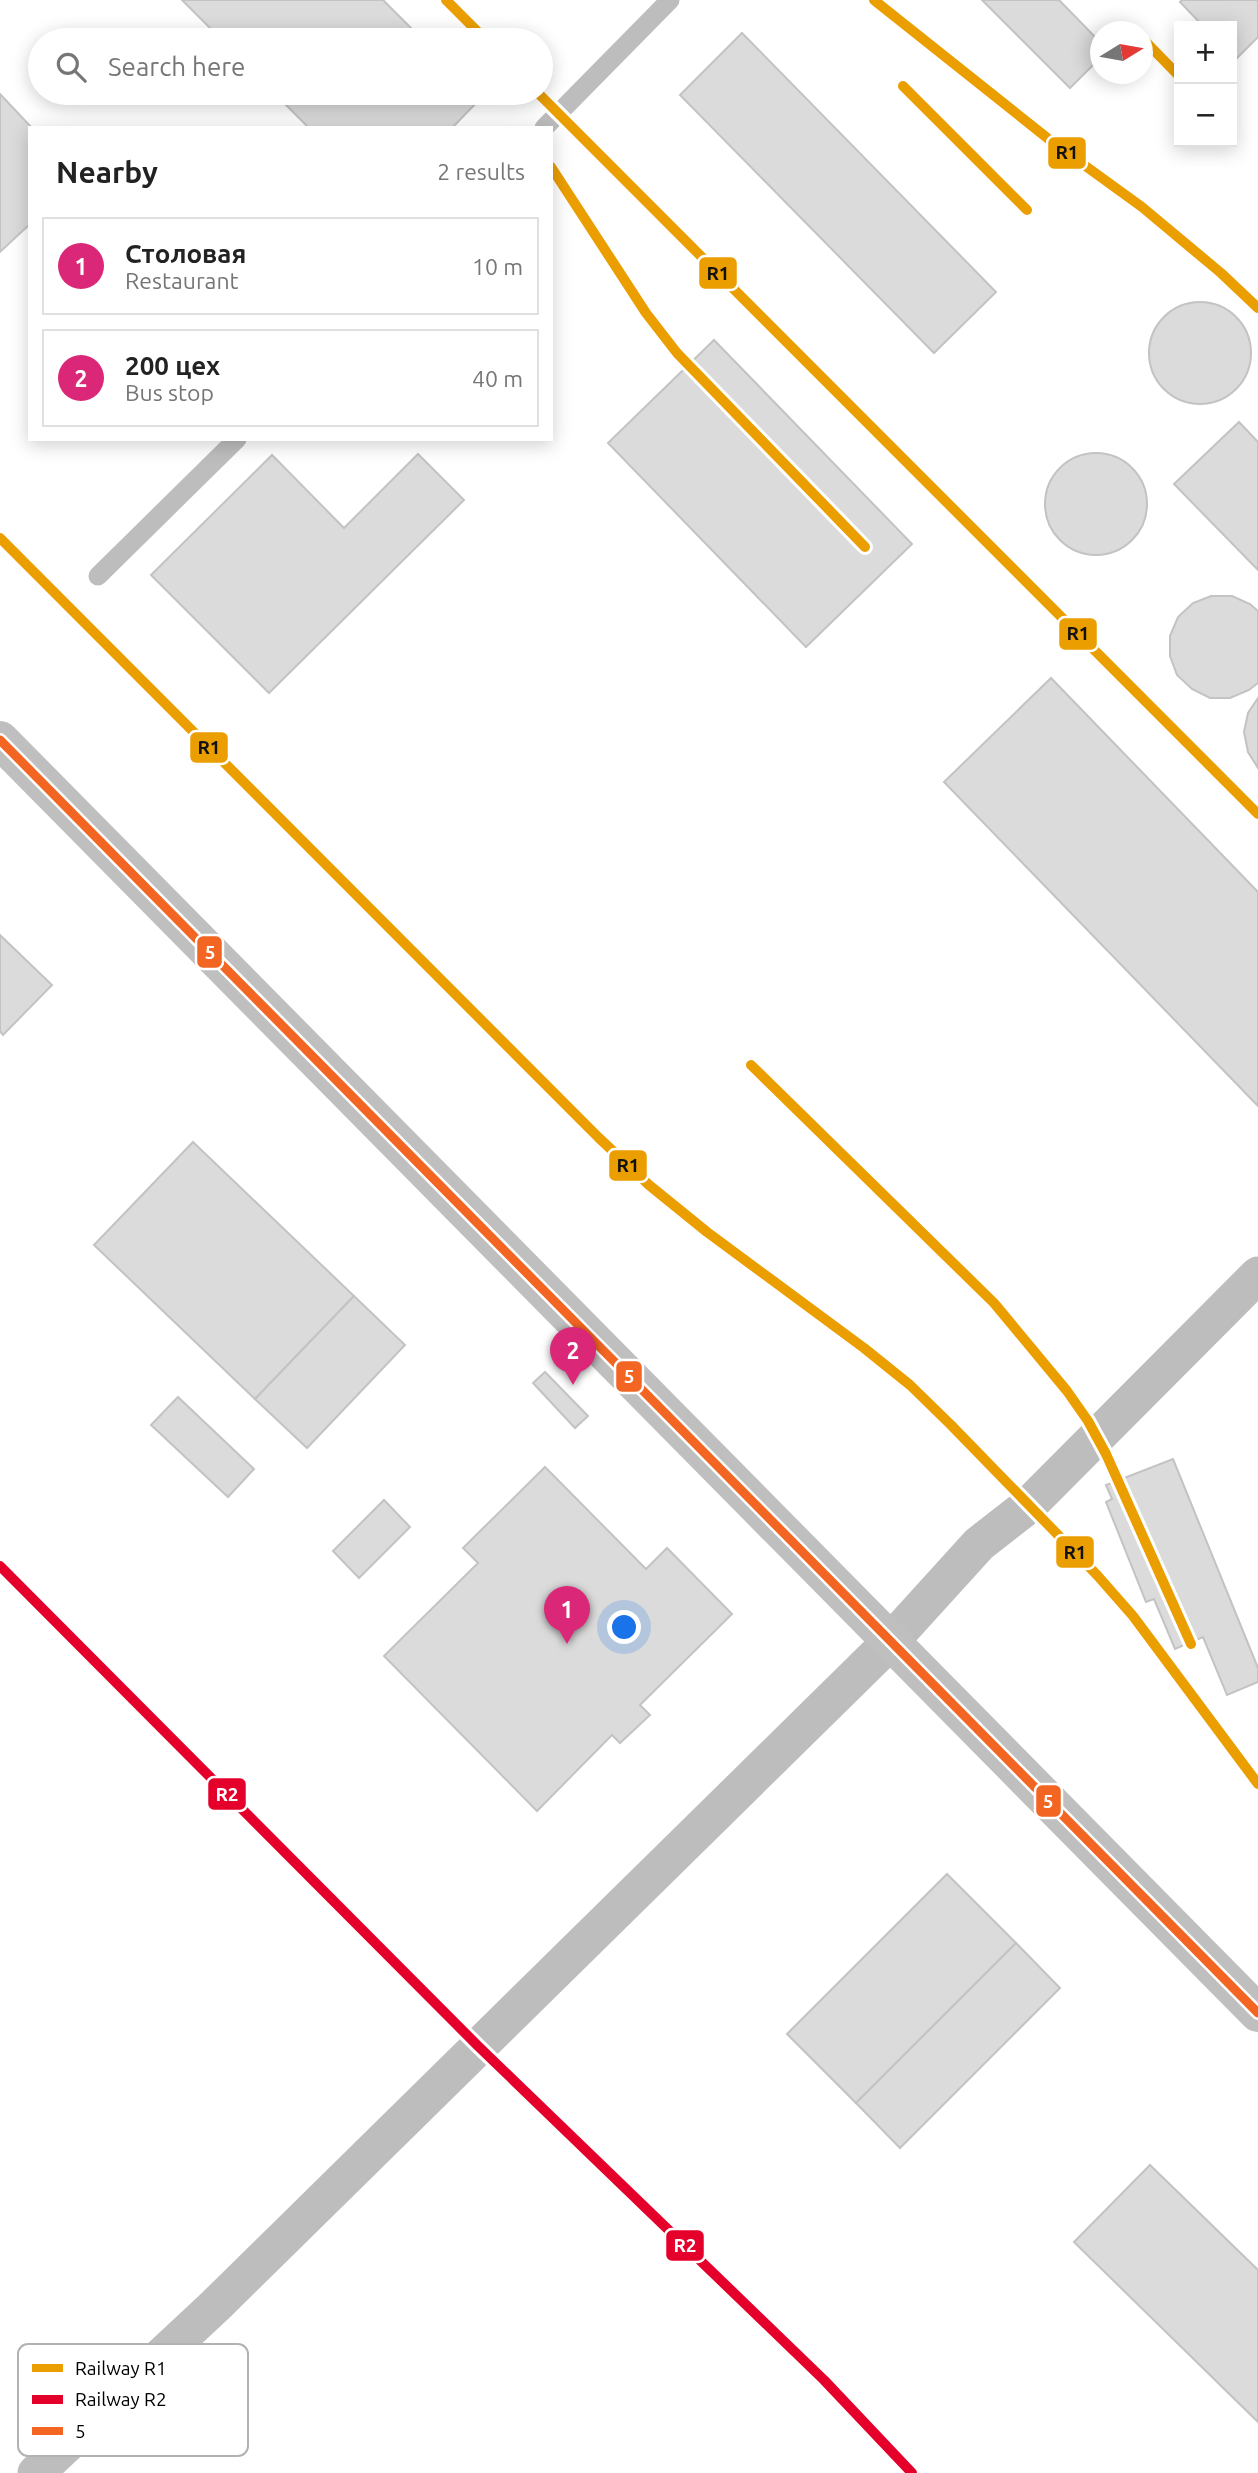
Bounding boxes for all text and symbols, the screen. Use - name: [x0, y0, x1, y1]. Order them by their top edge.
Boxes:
- north arrow: [1090, 21, 1153, 84]
- map controls: [1174, 21, 1237, 147]
- button: +: [1174, 21, 1237, 84]
- search box: [28, 28, 553, 105]
- icon: search: [52, 48, 90, 86]
- text: Search here: [108, 52, 245, 81]
- button: −: [1174, 84, 1237, 147]
- line badge: R1: [1047, 136, 1087, 170]
- text: R1: [1055, 141, 1079, 163]
- text: Nearby: [56, 155, 158, 189]
- text: 2 results: [437, 159, 525, 184]
- text: Cтоловая: [125, 239, 246, 268]
- text: 1: [75, 254, 87, 279]
- text: 10 m: [472, 254, 523, 279]
- line badge: R1: [698, 256, 738, 290]
- text: R1: [706, 262, 730, 284]
- text: Restaurant: [125, 268, 239, 293]
- text: 200 цех: [125, 351, 220, 380]
- text: 2: [75, 366, 87, 391]
- text: 40 m: [472, 366, 523, 391]
- text: Bus stop: [125, 380, 214, 405]
- line badge: R1: [1058, 617, 1098, 651]
- text: R1: [1066, 622, 1090, 644]
- line badge: R1: [189, 731, 229, 764]
- text: R1: [197, 736, 221, 758]
- line badge: 5: [196, 935, 223, 969]
- text: 5: [205, 941, 215, 963]
- line badge: R1: [608, 1149, 648, 1182]
- text: R1: [616, 1154, 640, 1176]
- pin: 2: [550, 1327, 596, 1385]
- line badge: 5: [615, 1360, 643, 1393]
- text: 5: [624, 1365, 634, 1387]
- line badge: R1: [1055, 1535, 1095, 1569]
- text: R1: [1063, 1541, 1087, 1563]
- pin: 1: [544, 1586, 590, 1644]
- your location: [607, 1610, 641, 1644]
- line badge: R2: [207, 1777, 247, 1811]
- text: R2: [215, 1783, 239, 1805]
- line badge: 5: [1035, 1784, 1062, 1818]
- text: 5: [1043, 1790, 1053, 1812]
- line badge: R2: [665, 2229, 705, 2262]
- text: R2: [673, 2234, 697, 2256]
- legend: [18, 2344, 248, 2456]
- text: Railway R1: [75, 2357, 167, 2379]
- text: Railway R2: [75, 2388, 167, 2410]
- text: 5: [75, 2420, 86, 2442]

